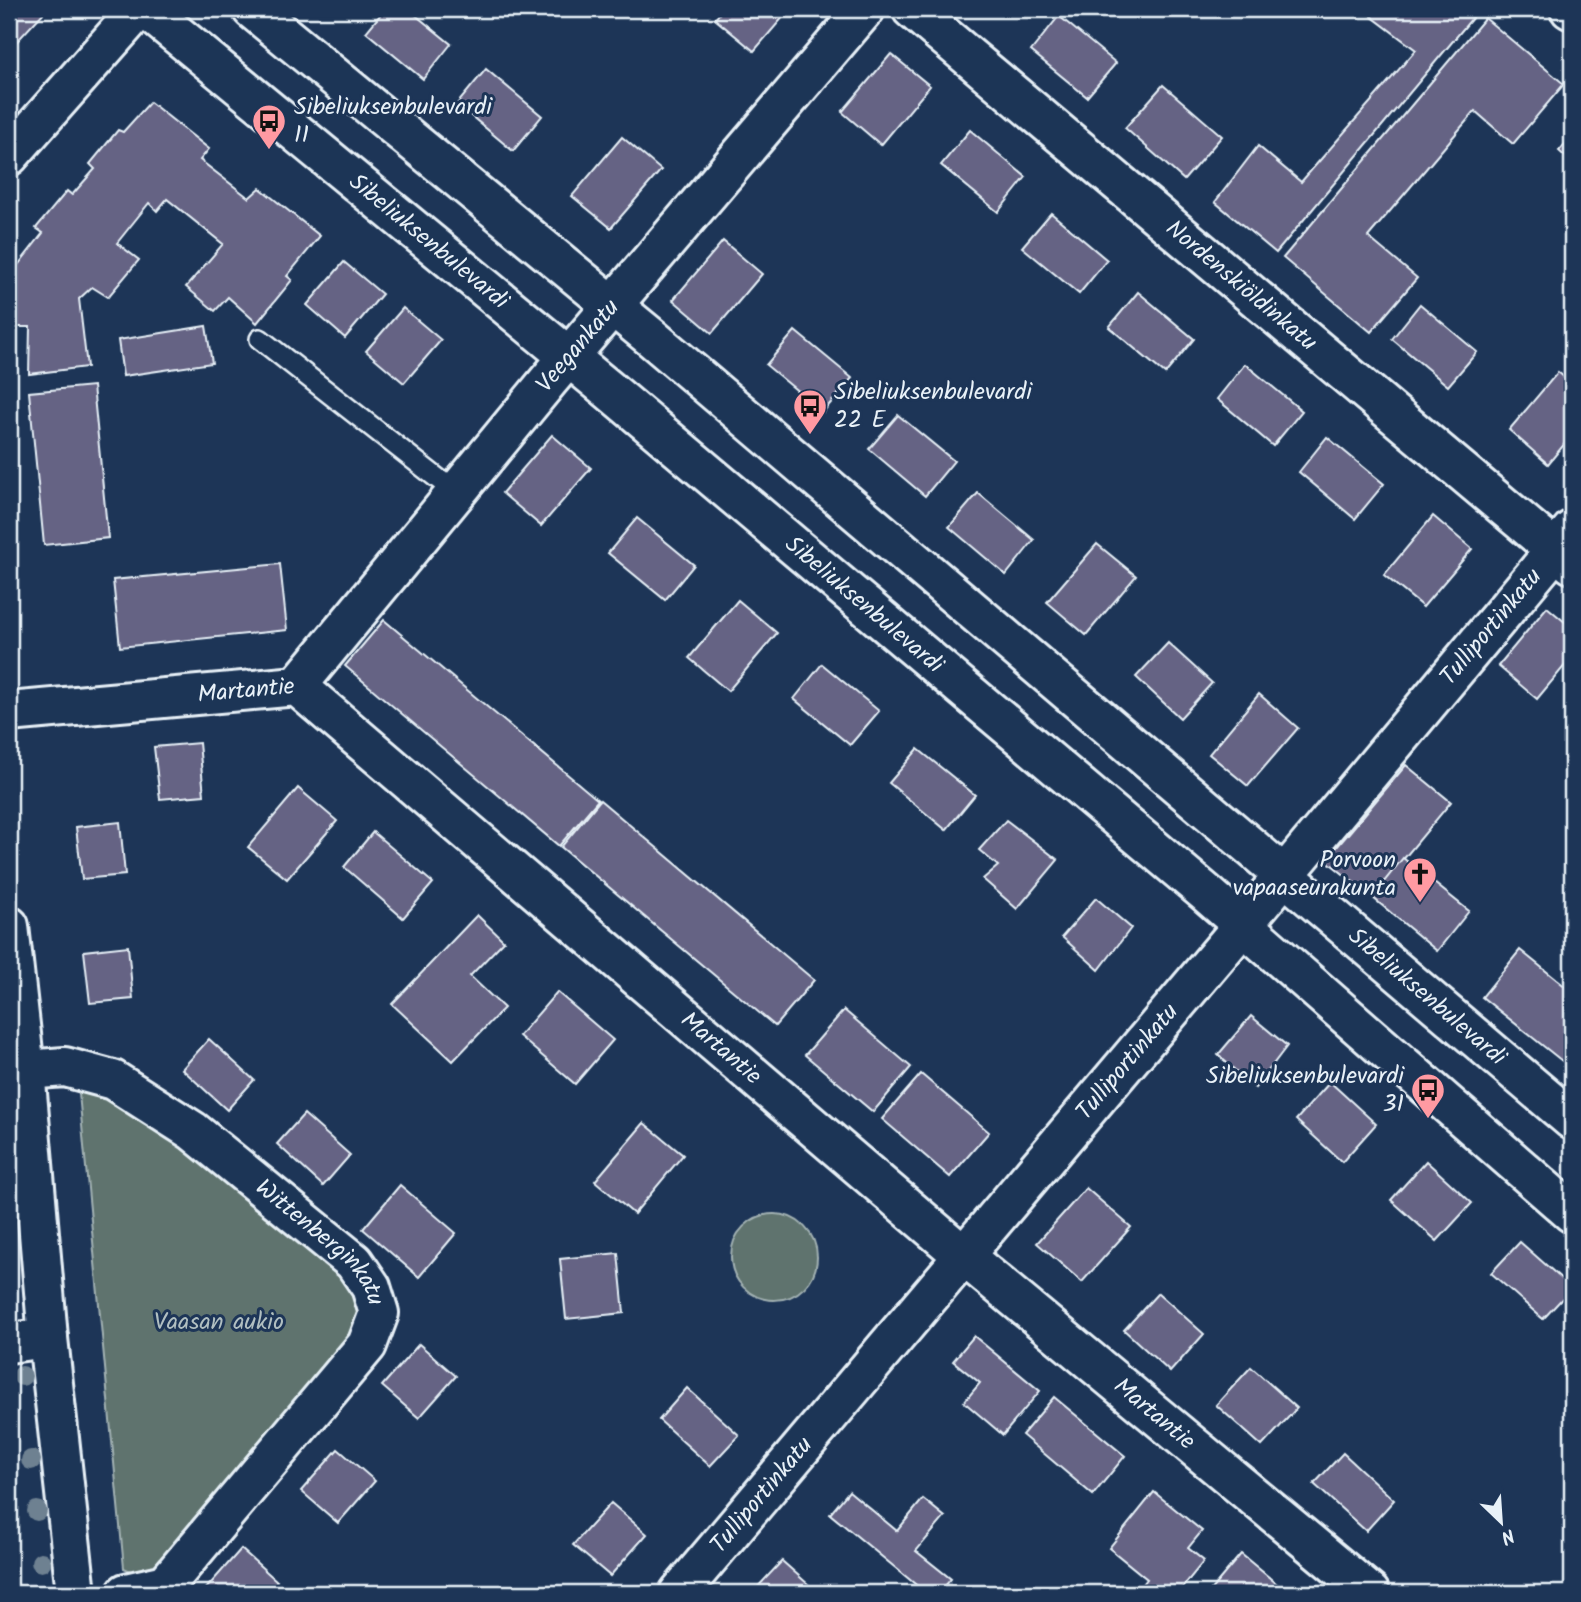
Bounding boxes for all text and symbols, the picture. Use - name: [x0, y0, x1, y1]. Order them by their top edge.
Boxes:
- place label: Sibeliuksenbulevardi 11: [294, 88, 493, 155]
- bus stop icon: Sibeliuksenbulevardi 11: [250, 102, 288, 151]
- street label: Sibeliuksenbulevardi: [340, 164, 518, 320]
- street label: Nordenskiöldinkatu: [1156, 210, 1326, 362]
- street label: Veegankatu: [526, 290, 630, 402]
- place label: Sibeliuksenbulevardi 22 E: [834, 373, 1033, 440]
- bus stop icon: Sibeliuksenbulevardi 22 E: [791, 387, 829, 436]
- street label: Sibeliuksenbulevardi: [776, 526, 953, 684]
- street label: Tulliportinkatu: [1430, 559, 1552, 695]
- street label: Martantie: [196, 667, 296, 714]
- place label: Porvoon vapaaseurakunta: [1233, 841, 1396, 908]
- church icon: Porvoon vapaaseurakunta: [1401, 855, 1439, 904]
- street label: Sibeliuksenbulevardi: [1339, 918, 1516, 1077]
- street label: Tulliportinkatu: [1066, 994, 1189, 1129]
- street label: Martantie: [671, 1002, 771, 1095]
- place label: Sibeliuksenbulevardi 31: [1206, 1057, 1405, 1124]
- bus stop icon: Sibeliuksenbulevardi 31: [1409, 1071, 1447, 1120]
- street label: Wittenberginkatu: [246, 1169, 395, 1311]
- park label: Vaasan aukio: [154, 1303, 284, 1342]
- street label: Martantie: [1104, 1368, 1204, 1460]
- street label: Tulliportinkatu: [700, 1427, 823, 1563]
- north arrow: [1466, 1486, 1536, 1556]
- text: N: [1496, 1519, 1519, 1552]

